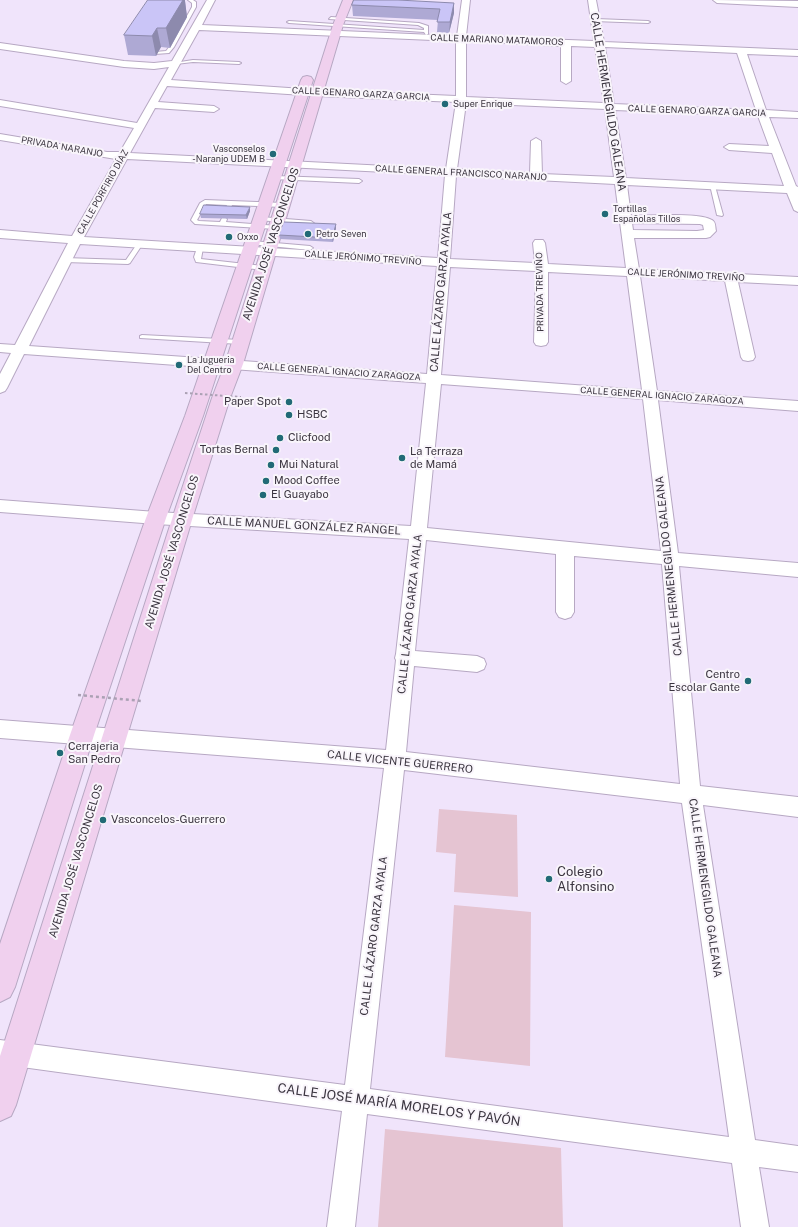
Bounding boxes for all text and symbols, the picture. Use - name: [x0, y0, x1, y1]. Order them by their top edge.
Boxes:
- street label: CALLE HERMENEGILDO GALEANA: [587, 12, 629, 192]
- street label: CALLE MARIANO MATAMOROS: [430, 32, 564, 48]
- street label: CALLE GENARO GARZA GARCIA: [292, 85, 430, 103]
- marker: Super Enrique: [440, 99, 450, 109]
- place label: Super Enrique: [453, 99, 513, 109]
- street label: CALLE GENARO GARZA GARCIA: [628, 103, 766, 119]
- street label: PRIVADA NARANJO: [20, 134, 104, 160]
- place label: Vasconselos -Naranjo UDEM B: [192, 144, 265, 165]
- street label: CALLE PORFIRIO DÍAZ: [75, 148, 131, 236]
- marker: Vasconselos -Naranjo UDEM B: [268, 149, 278, 159]
- street label: CALLE GENERAL FRANCISCO NARANJO: [375, 163, 547, 183]
- street label: AVENIDA JOSÉ VASCONCELOS: [240, 166, 302, 322]
- place label: Tortillas Españolas Tillos: [613, 204, 680, 225]
- marker: Tortillas Españolas Tillos: [600, 209, 610, 219]
- street label: CALLE LÁZARO GARZA AYALA: [427, 211, 455, 373]
- marker: Petro Seven: [303, 229, 313, 239]
- place label: Petro Seven: [316, 229, 367, 239]
- marker: Oxxo: [224, 232, 234, 242]
- place label: Oxxo: [237, 232, 258, 242]
- street label: CALLE JERÓNIMO TREVIÑO: [304, 249, 422, 267]
- street label: PRIVADA TREVIÑO: [534, 252, 546, 332]
- street label: CALLE JERÓNIMO TREVIÑO: [627, 267, 745, 283]
- place label: La Jugueria Del Centro: [187, 355, 234, 376]
- marker: La Jugueria Del Centro: [174, 360, 184, 370]
- street label: CALLE GENERAL IGNACIO ZARAGOZA: [257, 361, 421, 383]
- street label: CALLE GENERAL IGNACIO ZARAGOZA: [580, 385, 744, 407]
- place label: Paper Spot: [224, 395, 281, 409]
- marker: Paper Spot: [284, 397, 294, 407]
- place label: HSBC: [297, 408, 328, 422]
- marker: HSBC: [284, 410, 294, 420]
- place label: Clicfood: [288, 431, 331, 445]
- marker: Clicfood: [275, 433, 285, 443]
- place label: Tortas Bernal: [200, 443, 268, 457]
- marker: Tortas Bernal: [271, 445, 281, 455]
- place label: La Terraza de Mamá: [410, 445, 463, 471]
- marker: La Terraza de Mamá: [397, 453, 407, 463]
- place label: Mui Natural: [279, 458, 339, 472]
- marker: Mui Natural: [266, 460, 276, 470]
- street label: AVENIDA JOSÉ VASCONCELOS: [142, 473, 202, 631]
- place label: Mood Coffee: [274, 474, 340, 488]
- street label: CALLE HERMENEGILDO GALEANA: [653, 475, 685, 657]
- marker: Mood Coffee: [261, 476, 271, 486]
- place label: El Guayabo: [271, 488, 329, 502]
- marker: El Guayabo: [258, 490, 268, 500]
- street label: CALLE MANUEL GONZÁLEZ RANGEL: [207, 514, 401, 538]
- street label: CALLE LÁZARO GARZA AYALA: [395, 533, 425, 695]
- place label: Centro Escolar Gante: [669, 668, 740, 694]
- marker: Centro Escolar Gante: [743, 676, 753, 686]
- place label: Cerrajeria San Pedro: [68, 740, 121, 766]
- marker: Cerrajeria San Pedro: [55, 748, 65, 758]
- street label: CALLE VICENTE GUERRERO: [326, 748, 474, 776]
- street label: AVENIDA JOSÉ VASCONCELOS: [46, 782, 106, 940]
- street label: CALLE HERMENEGILDO GALEANA: [686, 798, 724, 978]
- place label: Vasconcelos-Guerrero: [111, 813, 225, 827]
- marker: Vasconcelos-Guerrero: [98, 815, 108, 825]
- street label: CALLE LÁZARO GARZA AYALA: [358, 855, 390, 1017]
- place label: Colegio Alfonsino: [557, 864, 614, 895]
- marker: Colegio Alfonsino: [544, 874, 554, 884]
- street label: CALLE JOSÉ MARÍA MORELOS Y PAVÓN: [277, 1080, 521, 1130]

